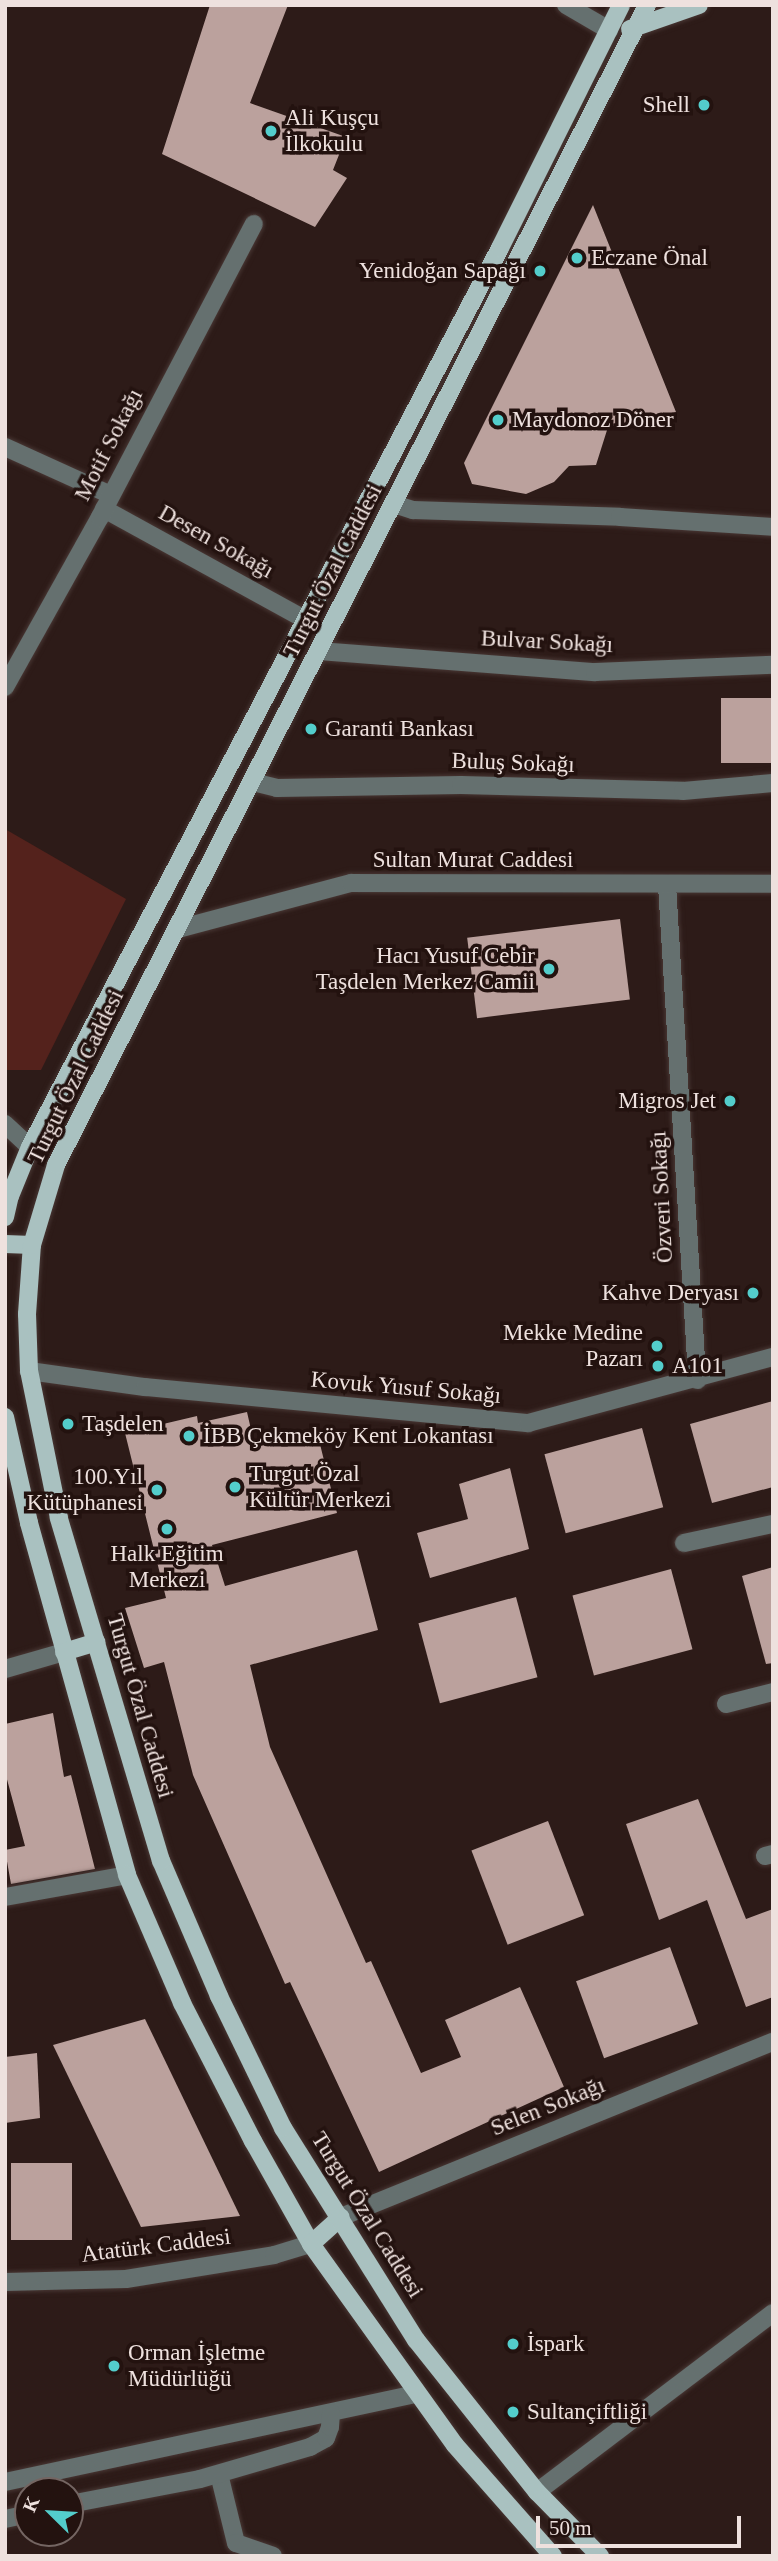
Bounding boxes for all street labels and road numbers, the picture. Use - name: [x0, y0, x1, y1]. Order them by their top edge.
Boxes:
- street label: Motif Sokağı: [69, 384, 149, 506]
- street label: Turgut Özal Caddesi: [277, 480, 389, 662]
- street label: Desen Sokağı: [154, 499, 278, 585]
- street label: Bulvar Sokağı: [480, 625, 614, 659]
- street label: Buluş Sokağı: [451, 747, 575, 779]
- street label: Sultan Murat Caddesi: [373, 846, 573, 874]
- street label: Turgut Özal Caddesi: [22, 985, 130, 1169]
- street label: Özveri Sokağı: [645, 1130, 679, 1264]
- street label: Kovuk Yusuf Sokağı: [309, 1366, 503, 1410]
- street label: Turgut Özal Caddesi: [100, 1611, 180, 1801]
- street label: Selen Sokağı: [487, 2072, 609, 2142]
- street label: Turgut Özal Caddesi: [305, 2127, 429, 2303]
- street label: Atatürk Caddesi: [80, 2223, 232, 2269]

